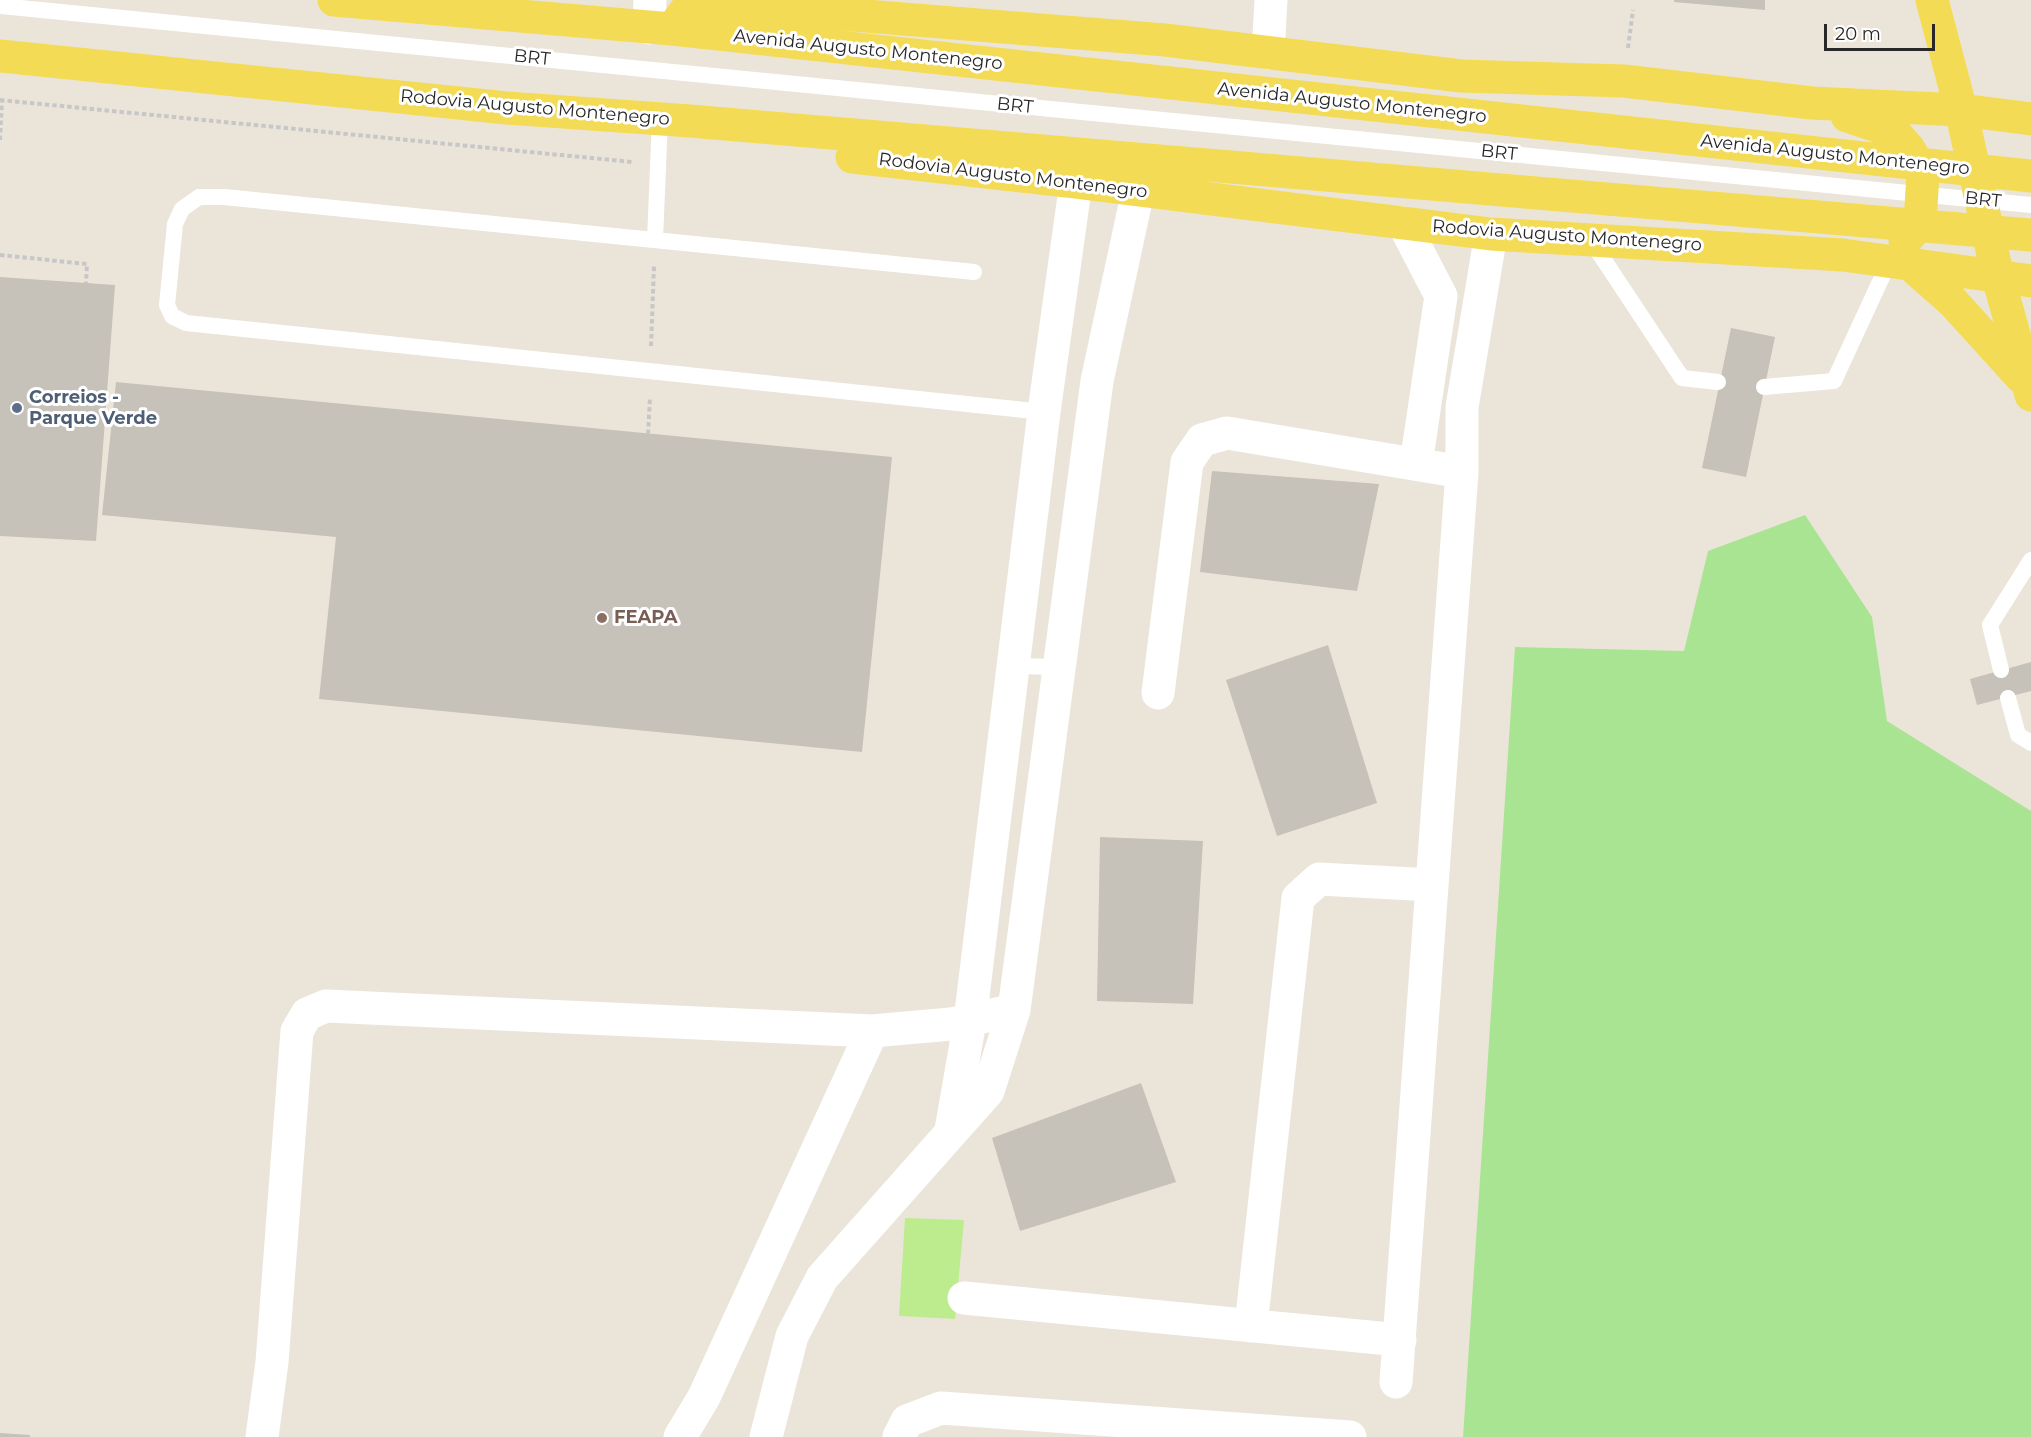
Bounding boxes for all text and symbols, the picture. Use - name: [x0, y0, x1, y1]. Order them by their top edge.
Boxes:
- scale bar: [1827, 12, 1938, 50]
- text: 20 m: [1835, 23, 1881, 45]
- street label: Avenida Augusto Montenegro: [732, 25, 1004, 75]
- street label: BRT: [513, 45, 551, 71]
- street label: Avenida Augusto Montenegro: [1216, 78, 1488, 128]
- street label: Rodovia Augusto Montenegro: [399, 85, 671, 131]
- street label: BRT: [996, 93, 1034, 119]
- street label: Avenida Augusto Montenegro: [1699, 130, 1971, 180]
- street label: BRT: [1480, 140, 1518, 166]
- street label: Rodovia Augusto Montenegro: [877, 149, 1149, 203]
- street label: BRT: [1964, 187, 2002, 213]
- street label: Rodovia Augusto Montenegro: [1431, 216, 1703, 256]
- place label: Correios - Parque Verde: [29, 387, 157, 430]
- marker: Correios - Parque Verde: [10, 401, 24, 415]
- place label: FEAPA: [614, 607, 678, 629]
- marker: FEAPA: [595, 611, 609, 625]

